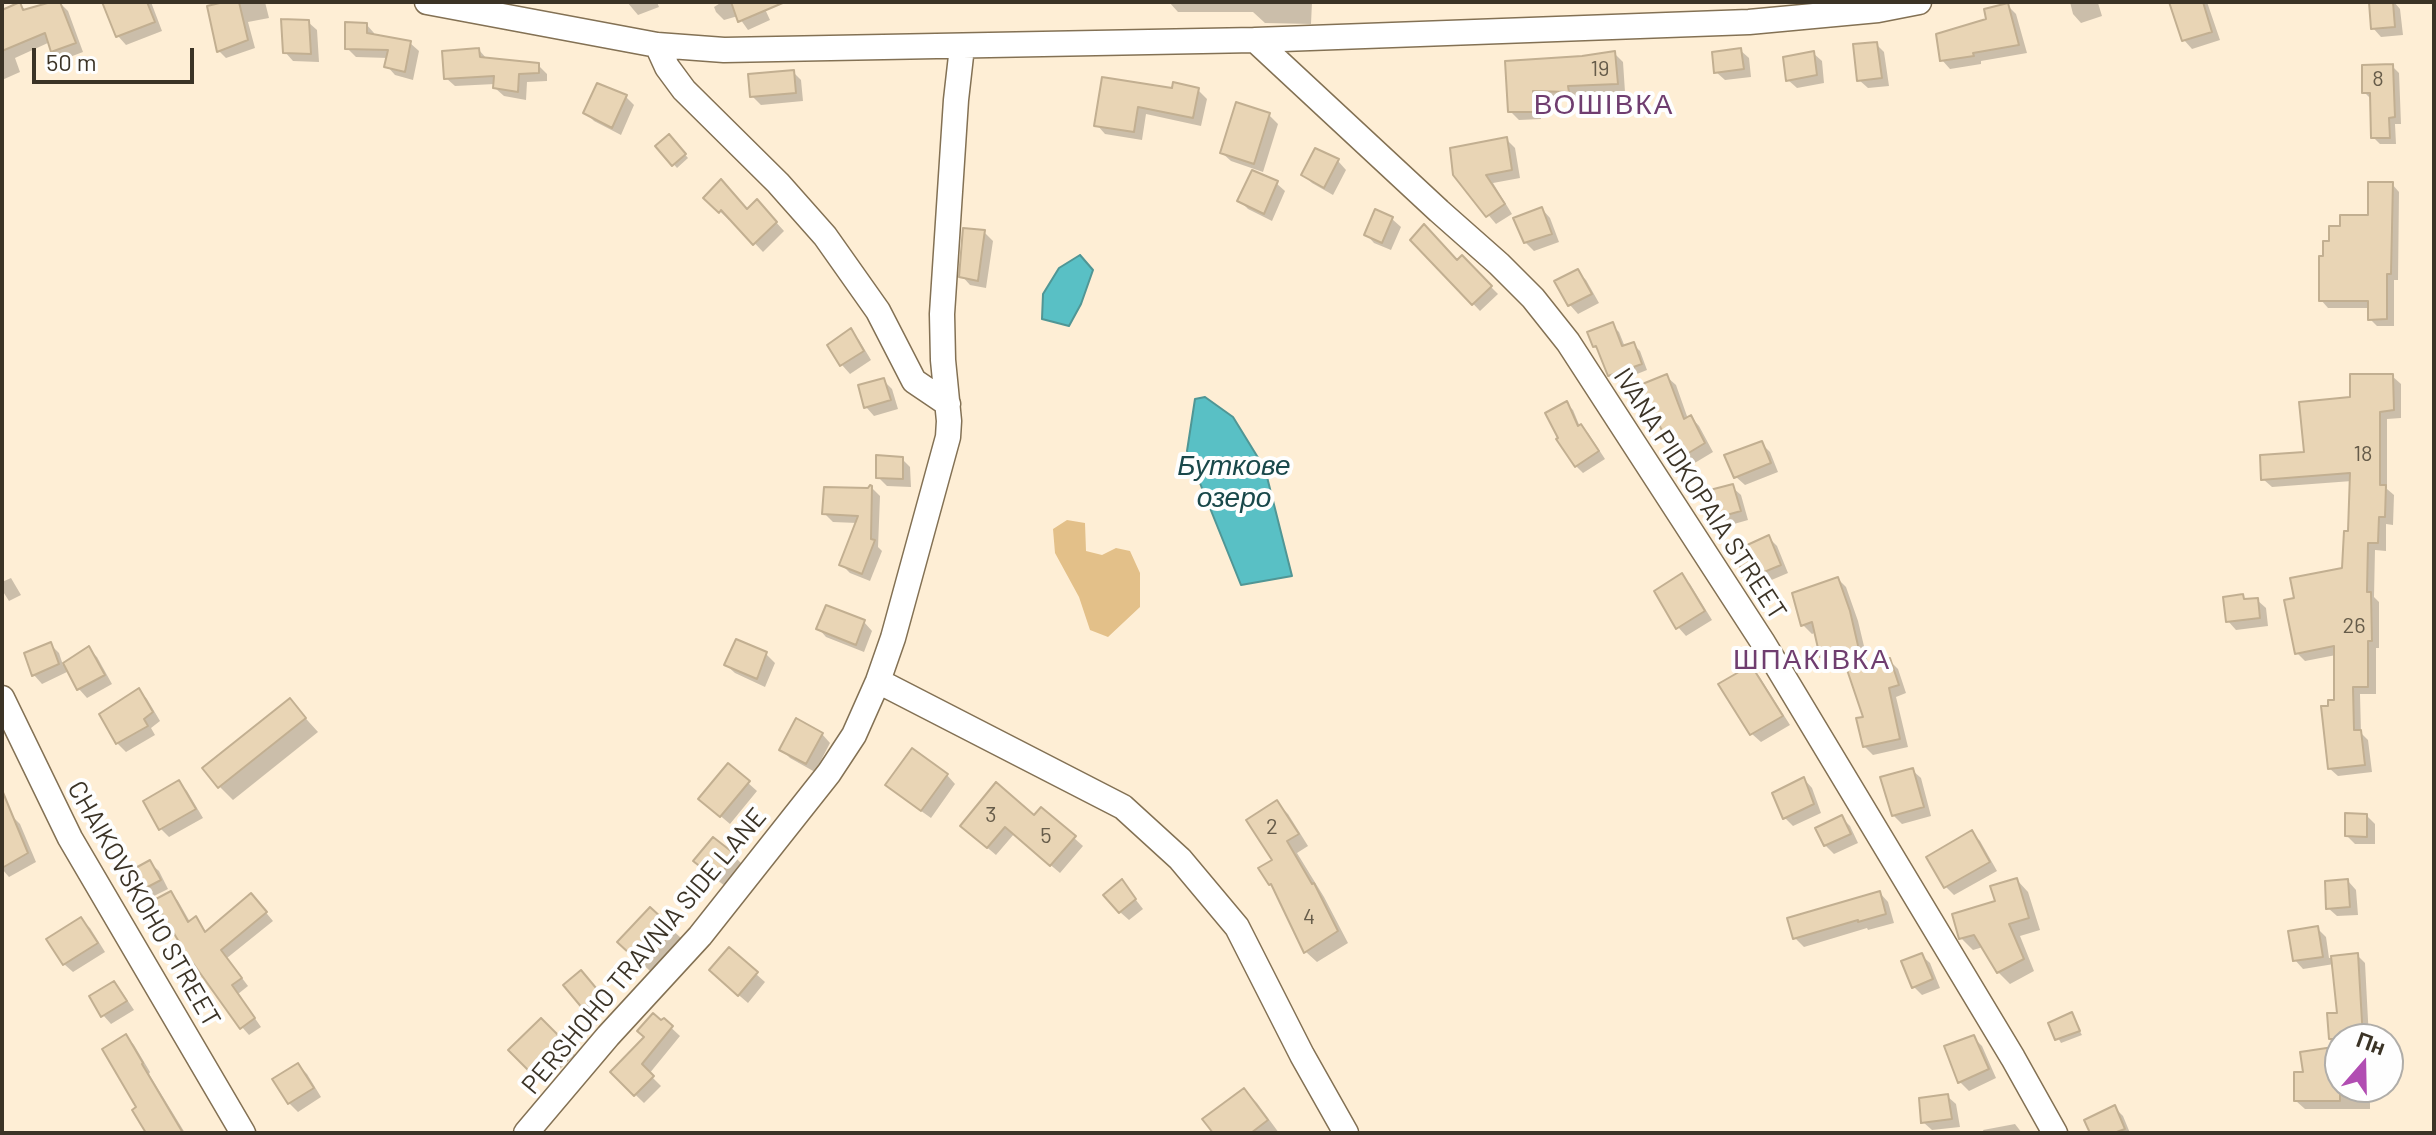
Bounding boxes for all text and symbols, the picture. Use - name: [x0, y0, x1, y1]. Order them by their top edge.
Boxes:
- scale bar: [36, 32, 198, 82]
- text: 50 m: [46, 47, 97, 76]
- house number: 19: [1590, 56, 1610, 82]
- house number: 8: [2372, 66, 2384, 92]
- district label: ВОШІВКА: [1534, 88, 1674, 122]
- street label: IVANA PIDKOPAIA STREET: [1607, 362, 1793, 626]
- house number: 18: [2353, 441, 2373, 467]
- water label: Буткове озеро: [1177, 449, 1291, 515]
- house number: 26: [2342, 613, 2366, 639]
- district label: ШПАКІВКА: [1733, 643, 1891, 677]
- street label: CHAIKOVSKOHO STREET: [61, 775, 227, 1033]
- street label: PERSHOHO TRAVNIA SIDE LANE: [515, 802, 773, 1100]
- house number: 3: [985, 802, 997, 828]
- house number: 2: [1266, 814, 1278, 840]
- house number: 5: [1040, 823, 1052, 849]
- house number: 4: [1303, 904, 1315, 930]
- north arrow: [2324, 1023, 2404, 1103]
- text: Пн: [2353, 1025, 2390, 1060]

